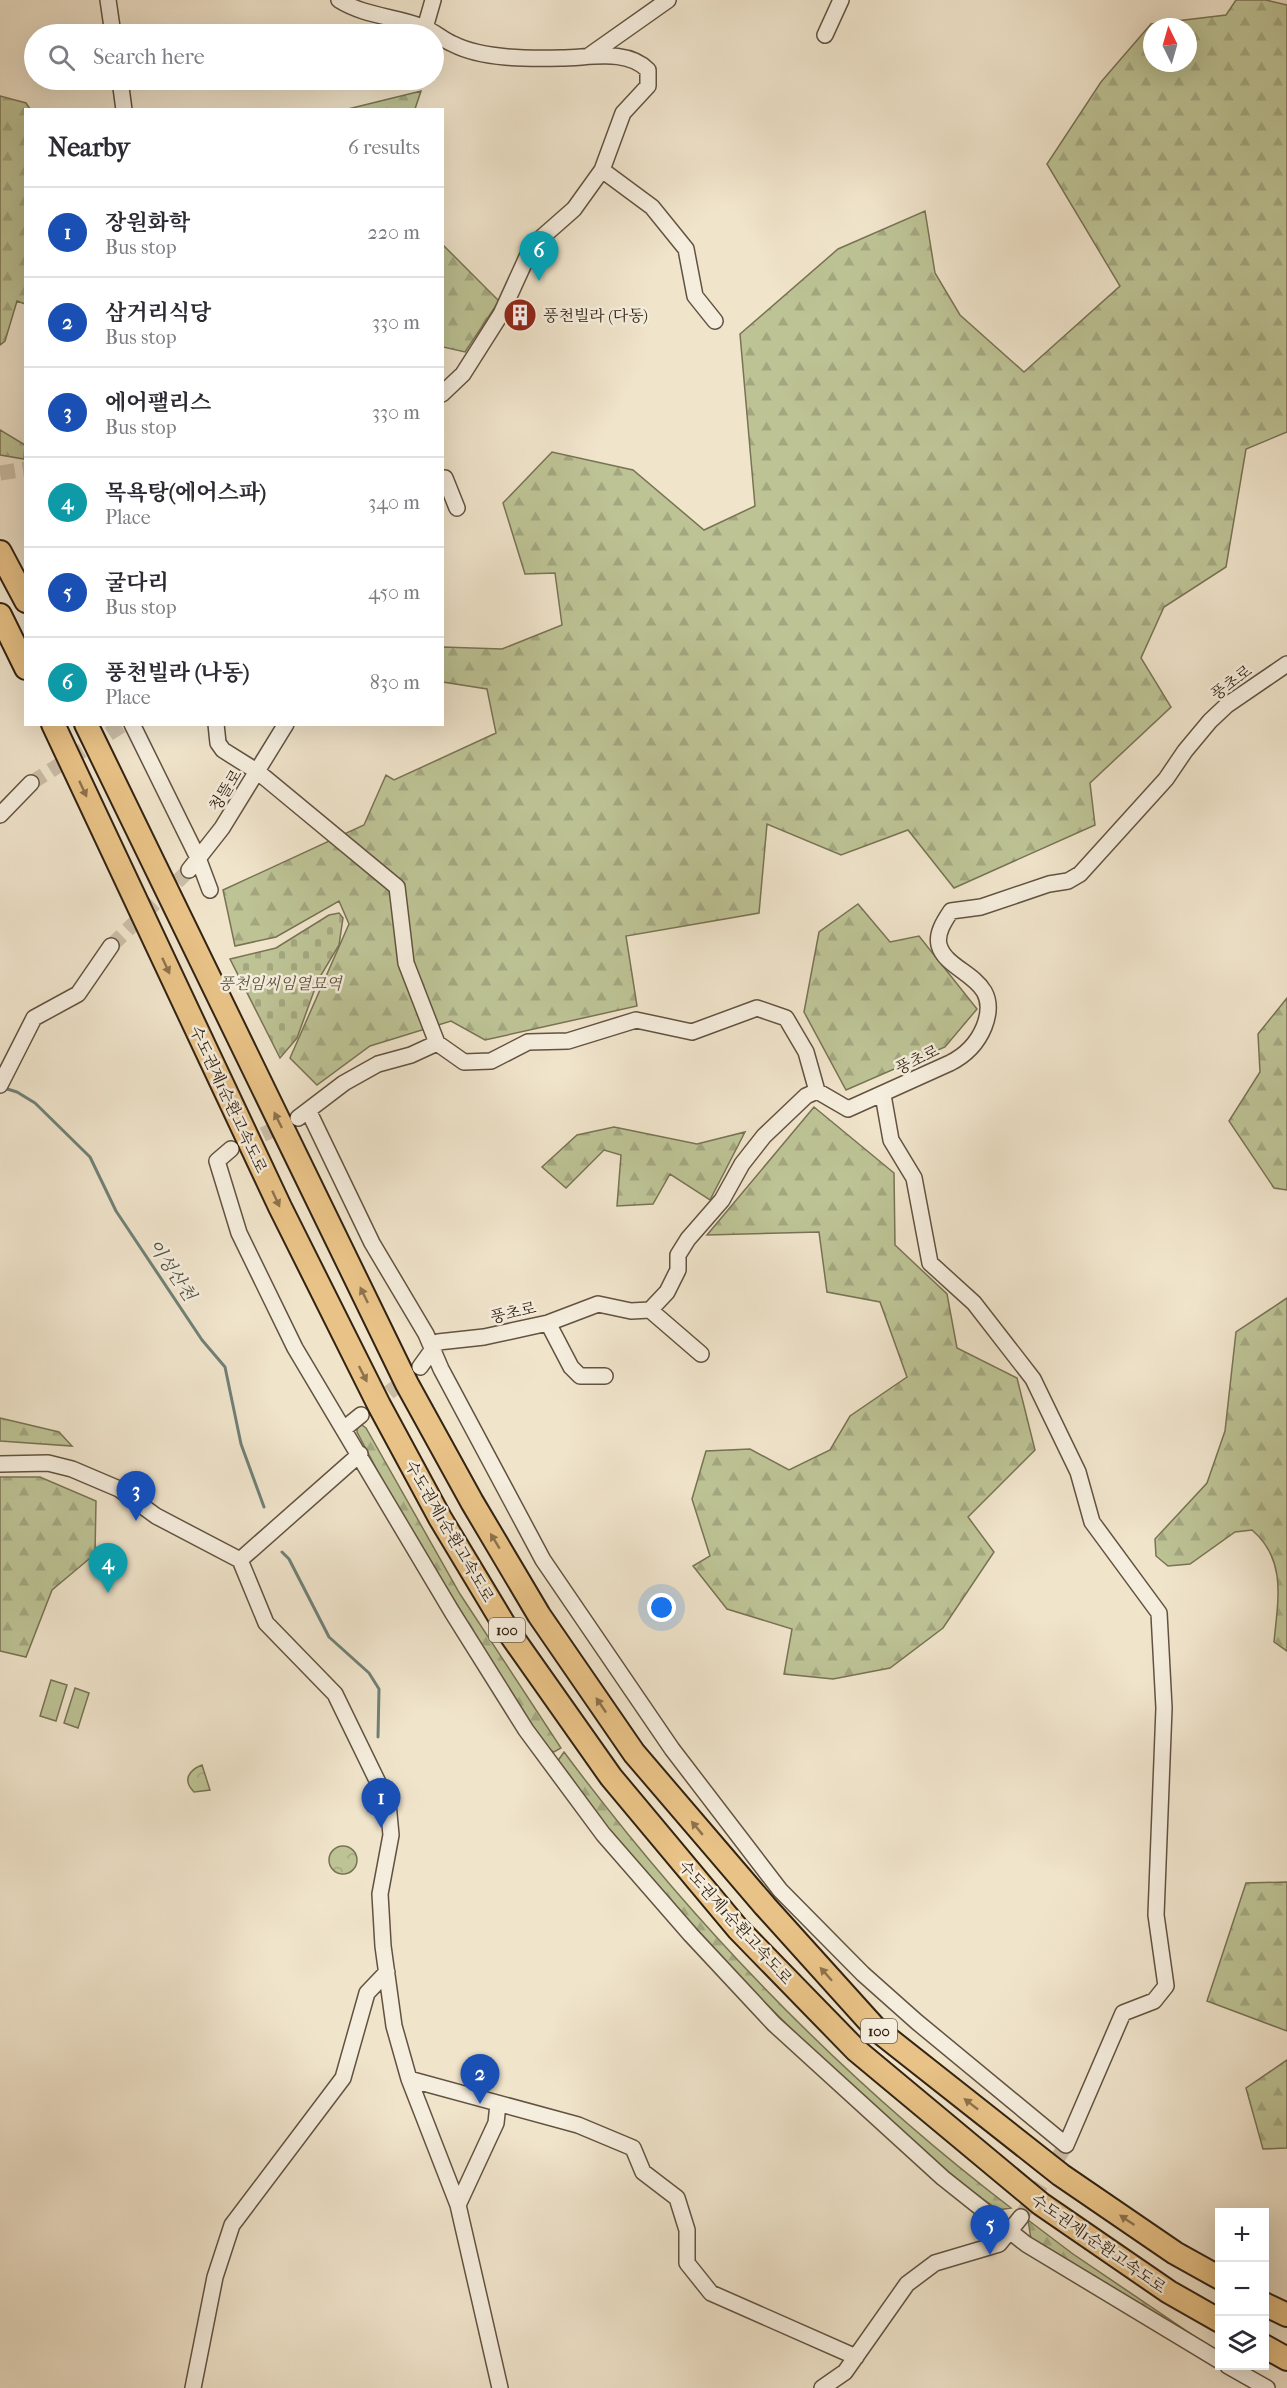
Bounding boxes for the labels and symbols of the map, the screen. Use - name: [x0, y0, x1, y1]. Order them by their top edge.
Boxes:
- north arrow: [1143, 18, 1197, 72]
- pin: 6: [520, 232, 558, 281]
- building icon: 풍천빌라 (다동): [502, 297, 538, 333]
- place label: 풍천빌라 (다동): [543, 306, 648, 325]
- street label: 풍초로: [1207, 661, 1256, 704]
- street label: 청뜰로: [205, 765, 246, 815]
- one-way arrow: [79, 781, 88, 798]
- one-way arrow: [162, 957, 171, 974]
- park label: 풍천임씨임열묘역: [218, 974, 343, 993]
- street label: 수도권제1순환고속도로: [186, 1023, 271, 1176]
- street label: 풍초로: [892, 1041, 943, 1078]
- one-way arrow: [274, 1111, 283, 1128]
- one-way arrow: [272, 1191, 281, 1208]
- water label: 이성산천: [143, 1236, 201, 1306]
- one-way arrow: [359, 1287, 368, 1304]
- street label: 풍초로: [488, 1298, 538, 1327]
- one-way arrow: [358, 1365, 368, 1382]
- street label: 수도권제1순환고속도로: [401, 1457, 498, 1606]
- pin: 3: [116, 1472, 156, 1521]
- one-way arrow: [490, 1532, 500, 1549]
- pin: 4: [88, 1544, 128, 1593]
- your location: [647, 1593, 676, 1622]
- road number: 100: [489, 1618, 525, 1642]
- one-way arrow: [596, 1697, 607, 1713]
- pin: 1: [362, 1778, 400, 1828]
- one-way arrow: [690, 1820, 703, 1836]
- street label: 수도권제1순환고속도로: [675, 1856, 797, 1989]
- one-way arrow: [820, 1967, 833, 1982]
- road number: 100: [861, 2019, 897, 2043]
- pin: 2: [460, 2054, 500, 2104]
- one-way arrow: [963, 2098, 978, 2110]
- street label: 수도권제1순환고속도로: [1028, 2190, 1170, 2297]
- pin: 5: [970, 2206, 1010, 2255]
- one-way arrow: [1119, 2215, 1135, 2226]

